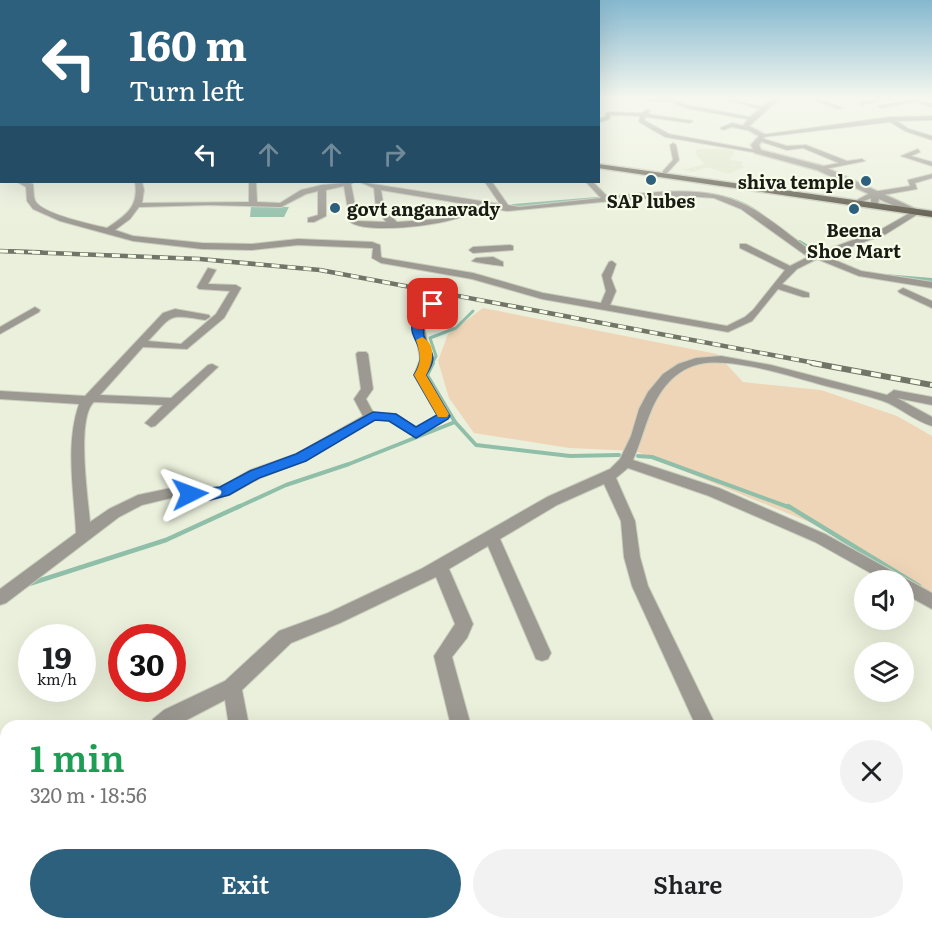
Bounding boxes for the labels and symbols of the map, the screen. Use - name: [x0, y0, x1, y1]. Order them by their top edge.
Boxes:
- place label: shiva temple: [738, 168, 854, 195]
- marker: SAP lubes: [644, 173, 658, 187]
- marker: shiva temple: [859, 174, 873, 188]
- place label: SAP lubes: [607, 187, 695, 214]
- place label: govt anganavady: [347, 195, 500, 222]
- marker: govt anganavady: [328, 201, 342, 215]
- marker: Beena Shoe Mart: [847, 202, 861, 216]
- place label: Beena Shoe Mart: [807, 216, 901, 264]
- pin: [407, 278, 458, 329]
- position arrow: [158, 462, 222, 526]
- speed limit sign: 30: [108, 624, 186, 702]

